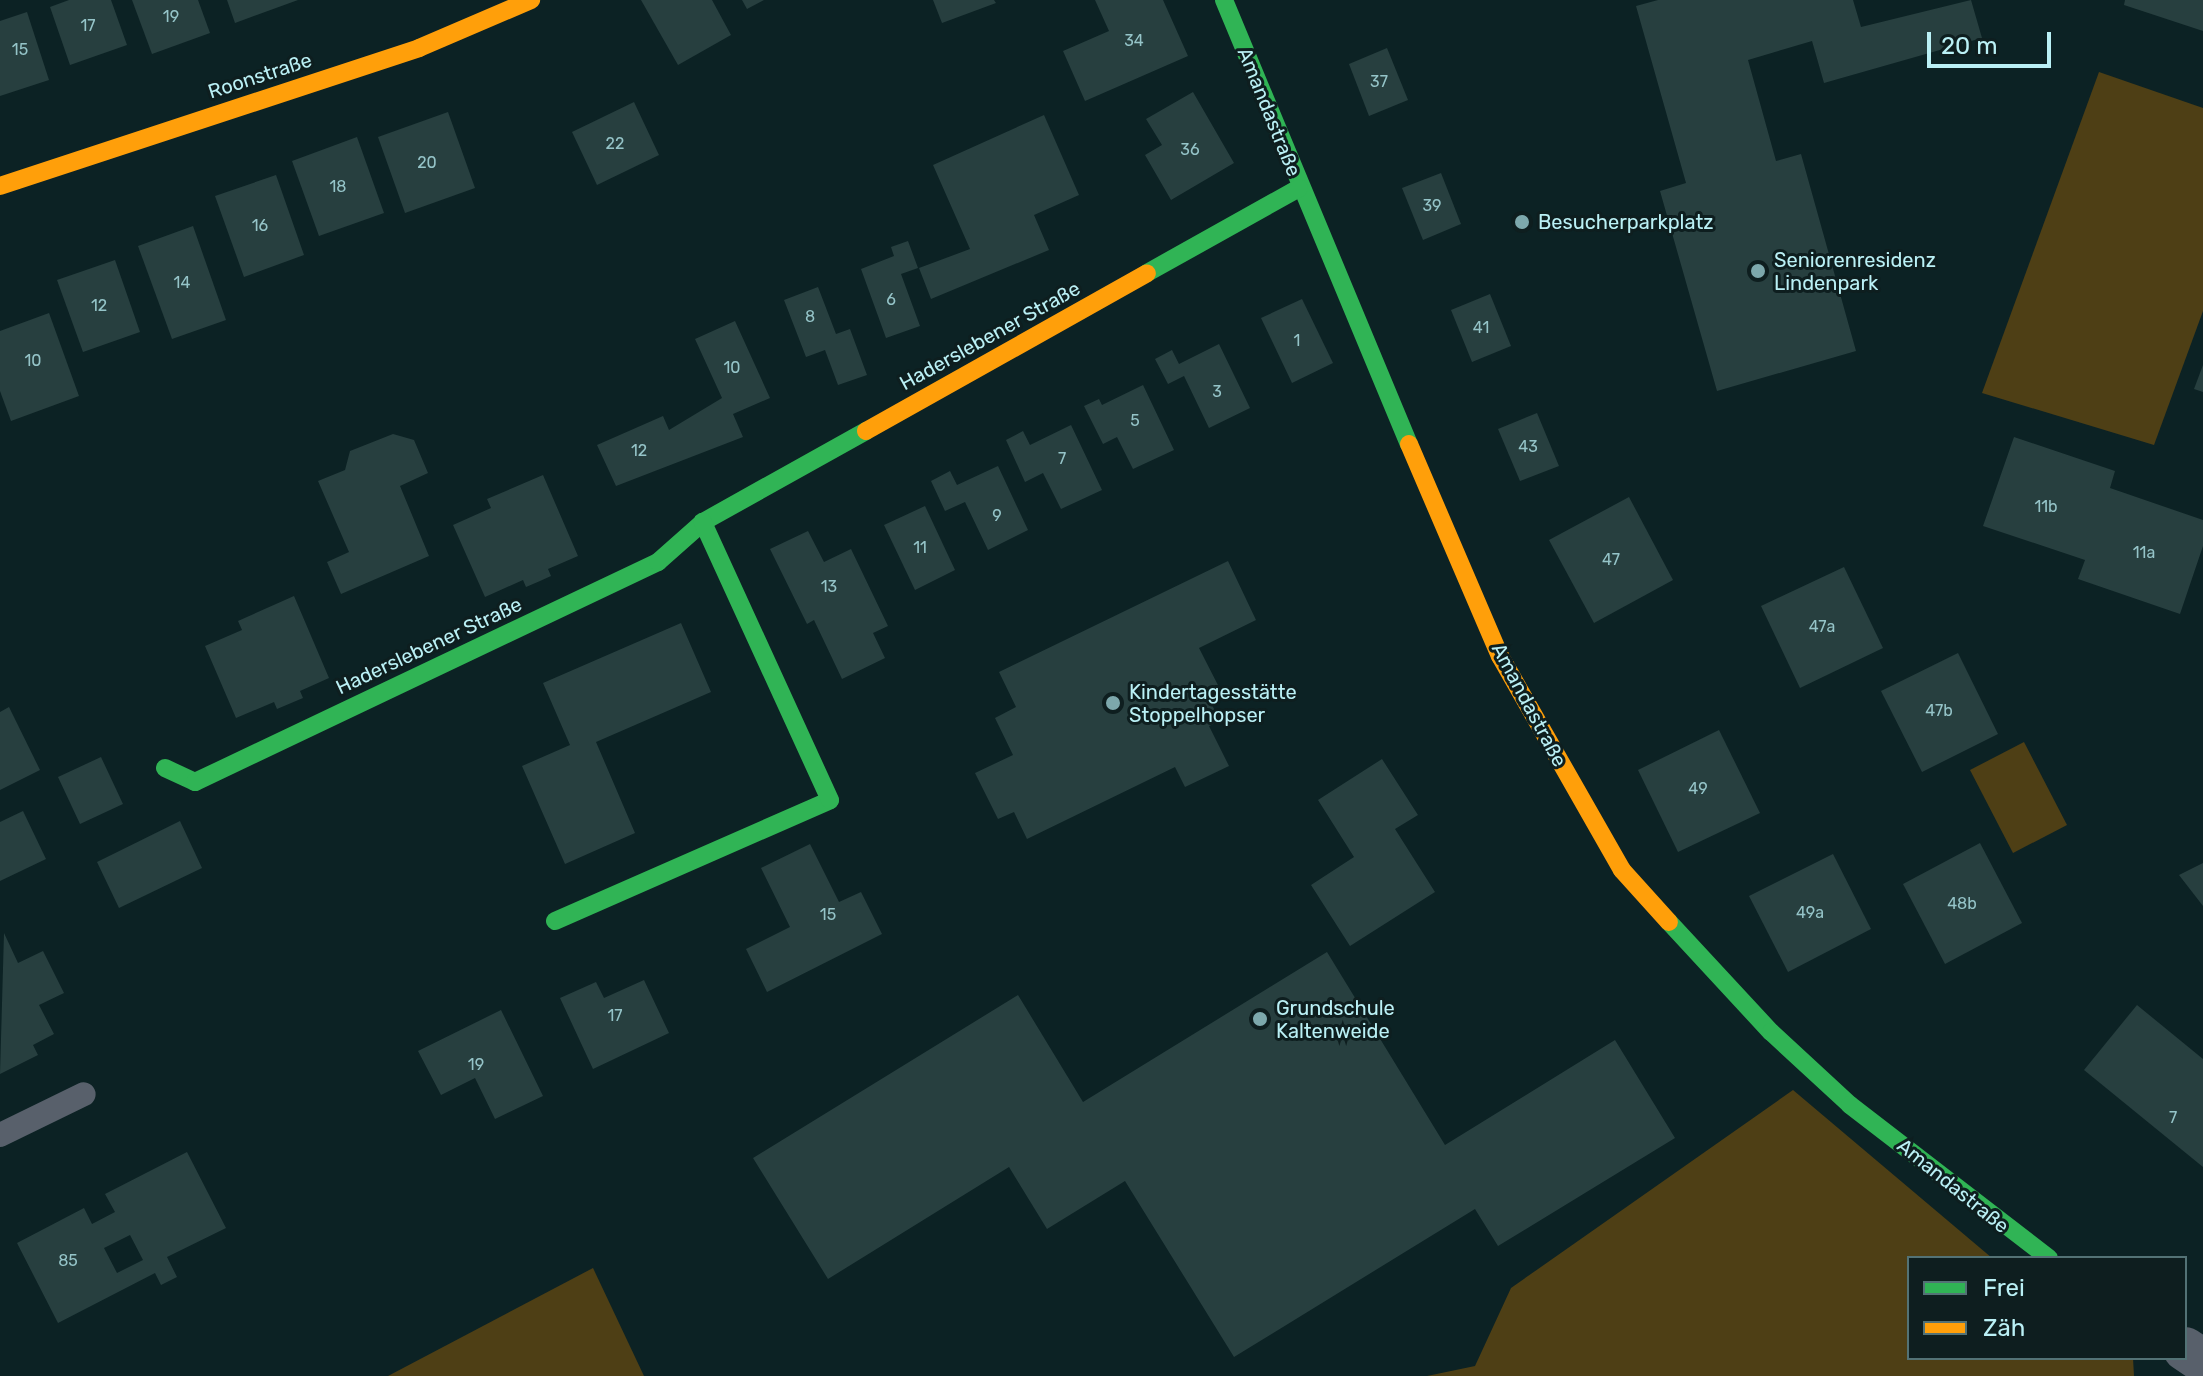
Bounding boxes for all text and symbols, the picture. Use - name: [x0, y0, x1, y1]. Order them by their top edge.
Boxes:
- house number: 19: [163, 7, 179, 27]
- house number: 17: [80, 16, 96, 36]
- scale bar: [1931, 16, 2055, 66]
- house number: 34: [1124, 31, 1144, 51]
- text: 20 m: [1941, 32, 1998, 60]
- house number: 15: [12, 40, 28, 60]
- street label: Amandastraße: [1232, 44, 1306, 180]
- street label: Roonstraße: [205, 48, 315, 104]
- house number: 37: [1370, 72, 1388, 92]
- house number: 22: [606, 134, 624, 154]
- house number: 36: [1180, 140, 1200, 160]
- house number: 20: [417, 153, 437, 173]
- house number: 18: [329, 177, 347, 197]
- house number: 39: [1422, 196, 1442, 216]
- place label: Besucherparkplatz: [1538, 210, 1713, 234]
- marker: Besucherparkplatz: [1513, 213, 1531, 231]
- house number: 16: [252, 216, 268, 236]
- place label: Seniorenresidenz Lindenpark: [1774, 248, 1936, 295]
- marker: Seniorenresidenz Lindenpark: [1749, 262, 1767, 280]
- house number: 14: [174, 273, 190, 293]
- street label: Haderslebener Straße: [895, 276, 1085, 396]
- house number: 6: [886, 290, 896, 310]
- house number: 12: [91, 296, 107, 316]
- house number: 8: [805, 307, 815, 327]
- house number: 41: [1473, 318, 1489, 338]
- house number: 1: [1294, 331, 1300, 351]
- house number: 10: [24, 351, 42, 371]
- house number: 10: [723, 358, 741, 378]
- house number: 3: [1212, 382, 1222, 402]
- house number: 5: [1130, 411, 1140, 431]
- house number: 43: [1518, 437, 1538, 457]
- house number: 12: [631, 441, 647, 461]
- house number: 7: [1058, 449, 1066, 469]
- house number: 11b: [2034, 497, 2058, 517]
- house number: 9: [992, 506, 1002, 526]
- house number: 11: [913, 538, 927, 558]
- house number: 11a: [2133, 543, 2155, 563]
- house number: 47: [1602, 550, 1620, 570]
- house number: 13: [821, 577, 837, 597]
- street label: Haderslebener Straße: [332, 592, 526, 700]
- house number: 47a: [1809, 617, 1835, 637]
- street label: Amandastraße: [1486, 639, 1572, 771]
- place label: Kindertagesstätte Stoppelhopser: [1129, 680, 1297, 727]
- marker: Kindertagesstätte Stoppelhopser: [1104, 694, 1122, 712]
- house number: 47b: [1925, 701, 1953, 721]
- house number: 49: [1688, 779, 1708, 799]
- house number: 48b: [1947, 894, 1977, 914]
- house number: 49a: [1796, 903, 1824, 923]
- house number: 15: [820, 905, 836, 925]
- place label: Grundschule Kaltenweide: [1276, 996, 1395, 1043]
- house number: 17: [607, 1006, 623, 1026]
- marker: Grundschule Kaltenweide: [1251, 1010, 1269, 1028]
- house number: 19: [468, 1055, 484, 1075]
- house number: 7: [2169, 1108, 2177, 1128]
- street label: Amandastraße: [1892, 1134, 2014, 1238]
- house number: 85: [58, 1251, 78, 1271]
- legend: [1907, 1256, 2187, 1360]
- text: Frei: [1983, 1274, 2025, 1302]
- text: Zäh: [1983, 1314, 2025, 1342]

